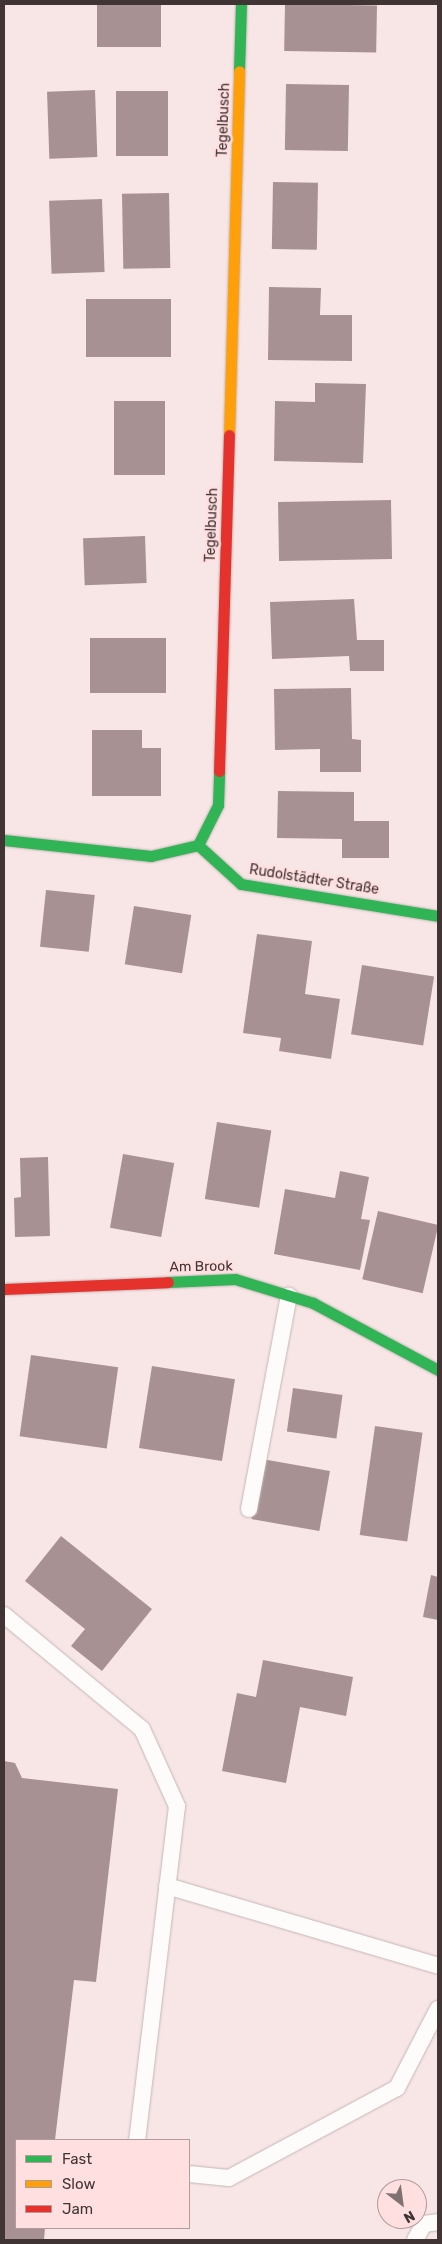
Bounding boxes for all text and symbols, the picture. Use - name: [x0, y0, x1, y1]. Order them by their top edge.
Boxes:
- street label: Tegelbusch: [214, 83, 234, 157]
- street label: Tegelbusch: [202, 488, 222, 562]
- street label: Rudolstädter Straße: [248, 861, 380, 899]
- street label: Am Brook: [169, 1258, 233, 1276]
- legend: [15, 2139, 190, 2229]
- text: Fast: [62, 2150, 92, 2168]
- text: Slow: [62, 2175, 95, 2193]
- north arrow: [377, 2179, 427, 2229]
- text: Jam: [62, 2200, 93, 2218]
- text: N: [401, 2207, 418, 2226]

